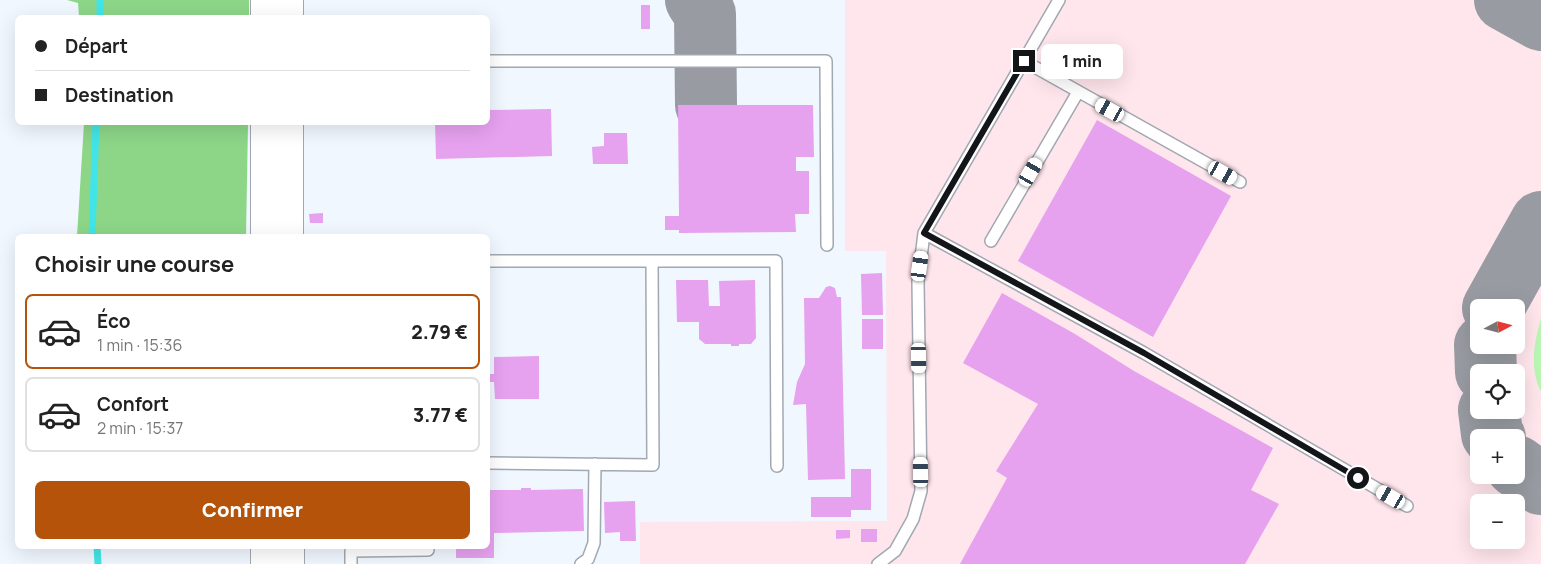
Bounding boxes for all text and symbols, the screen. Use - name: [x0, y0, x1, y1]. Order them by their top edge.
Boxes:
- text: Départ: [65, 33, 128, 59]
- callout: 1 min: [1042, 44, 1124, 78]
- route end: [1013, 50, 1035, 72]
- text: 1 min: [1062, 50, 1102, 72]
- text: Destination: [65, 82, 174, 108]
- car: [1093, 96, 1126, 124]
- car: [1017, 155, 1044, 189]
- car: [1206, 159, 1239, 187]
- text: Choisir une course: [35, 249, 234, 279]
- car: [910, 250, 929, 282]
- north arrow: [1470, 299, 1525, 354]
- map controls: [1470, 299, 1525, 549]
- text: Éco: [97, 308, 131, 334]
- icon: car: [37, 309, 82, 354]
- text: 2.79 €: [411, 319, 468, 345]
- text: 1 min · 15:36: [97, 334, 182, 356]
- car: [911, 343, 926, 373]
- button: locate: [1470, 364, 1525, 419]
- text: Confort: [97, 391, 169, 417]
- icon: car: [37, 392, 82, 437]
- text: 3.77 €: [413, 402, 468, 428]
- text: 2 min · 15:37: [97, 417, 183, 439]
- button: +: [1470, 429, 1525, 484]
- car: [913, 457, 928, 487]
- route start: [1347, 467, 1369, 489]
- button: Confirmer: [35, 481, 470, 539]
- car: [1374, 483, 1407, 511]
- button: −: [1470, 494, 1525, 549]

